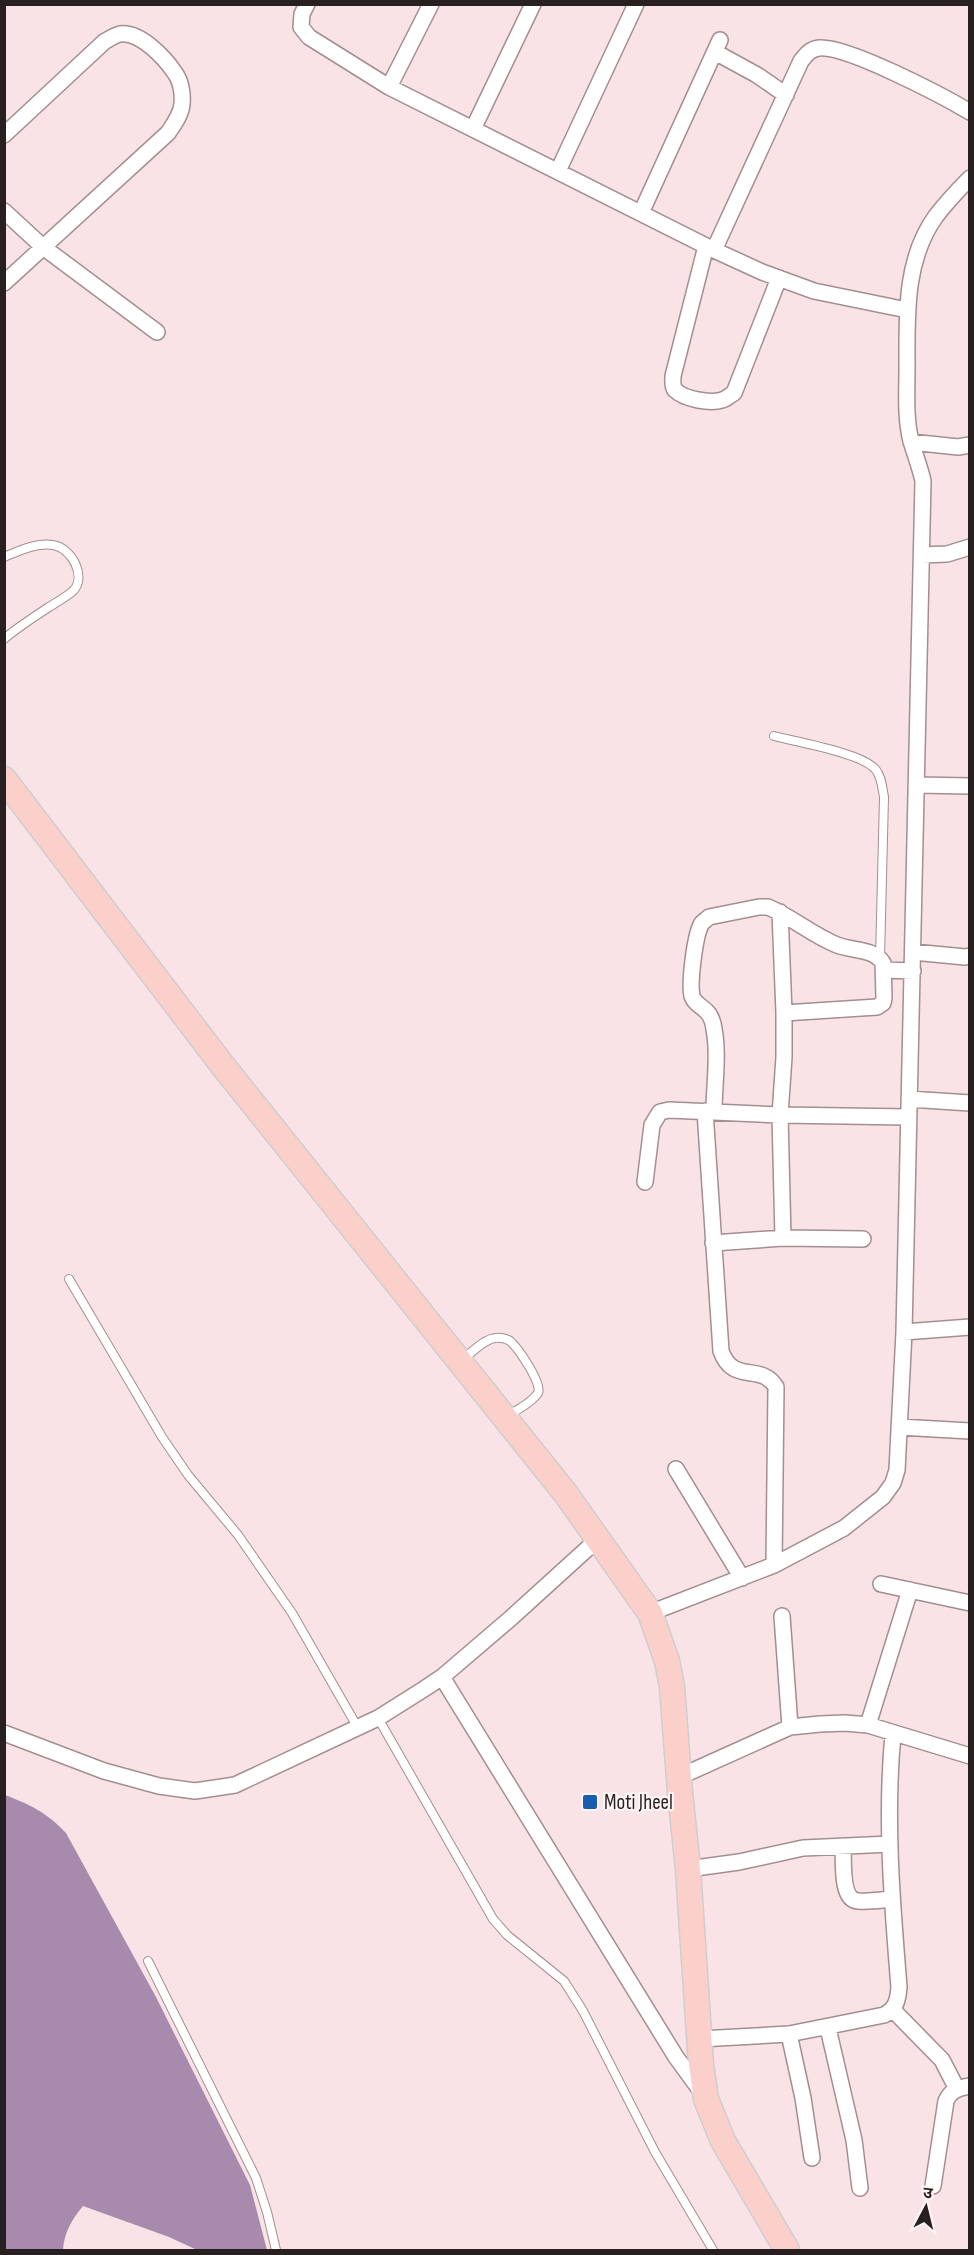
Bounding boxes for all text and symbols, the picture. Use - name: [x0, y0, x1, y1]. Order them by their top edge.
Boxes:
- place label: Moti Jheel: [604, 1790, 673, 1815]
- marker: Moti Jheel: [581, 1793, 599, 1811]
- north arrow: [896, 2177, 956, 2237]
- text: उ: [922, 2184, 934, 2204]

